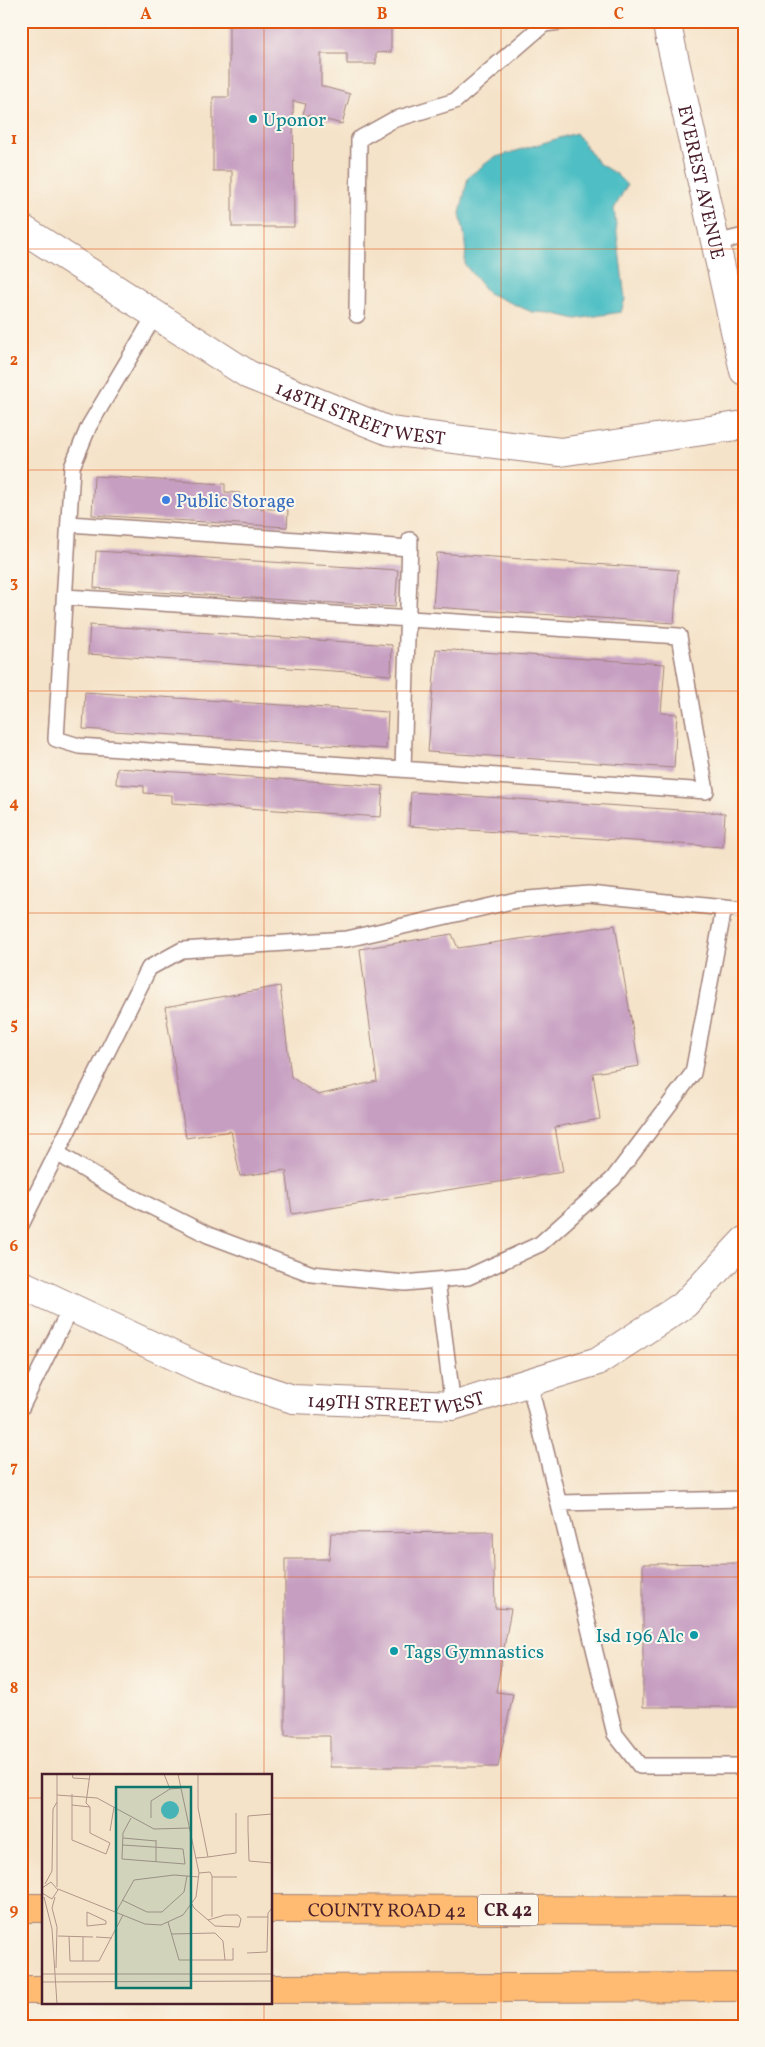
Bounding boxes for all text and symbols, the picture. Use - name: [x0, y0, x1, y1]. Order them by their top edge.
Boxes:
- text: A: [140, 4, 152, 26]
- text: B: [377, 4, 388, 26]
- text: C: [614, 4, 624, 26]
- street label: EVEREST AVENUE: [670, 103, 730, 262]
- place label: Uponor: [263, 108, 326, 134]
- marker: Uponor: [247, 113, 259, 125]
- text: 1: [11, 129, 17, 151]
- text: 2: [10, 350, 18, 372]
- street label: 148TH STREET WEST: [271, 376, 447, 453]
- place label: Public Storage: [176, 489, 295, 515]
- marker: Public Storage: [160, 494, 172, 506]
- text: 3: [10, 572, 18, 594]
- text: 4: [9, 793, 19, 815]
- text: 5: [10, 1014, 18, 1036]
- text: 6: [10, 1236, 19, 1258]
- street label: 149TH STREET WEST: [307, 1386, 488, 1421]
- text: 7: [10, 1457, 18, 1479]
- place label: Isd 196 Alc: [596, 1624, 684, 1650]
- marker: Isd 196 Alc: [688, 1629, 700, 1641]
- place label: Tags Gymnastics: [404, 1640, 544, 1666]
- marker: Tags Gymnastics: [388, 1645, 400, 1657]
- text: 8: [10, 1678, 18, 1700]
- inset map: [42, 1774, 272, 2004]
- road number: CR 42: [478, 1894, 538, 1926]
- street label: COUNTY ROAD 42: [308, 1898, 466, 1925]
- text: 9: [10, 1900, 19, 1922]

